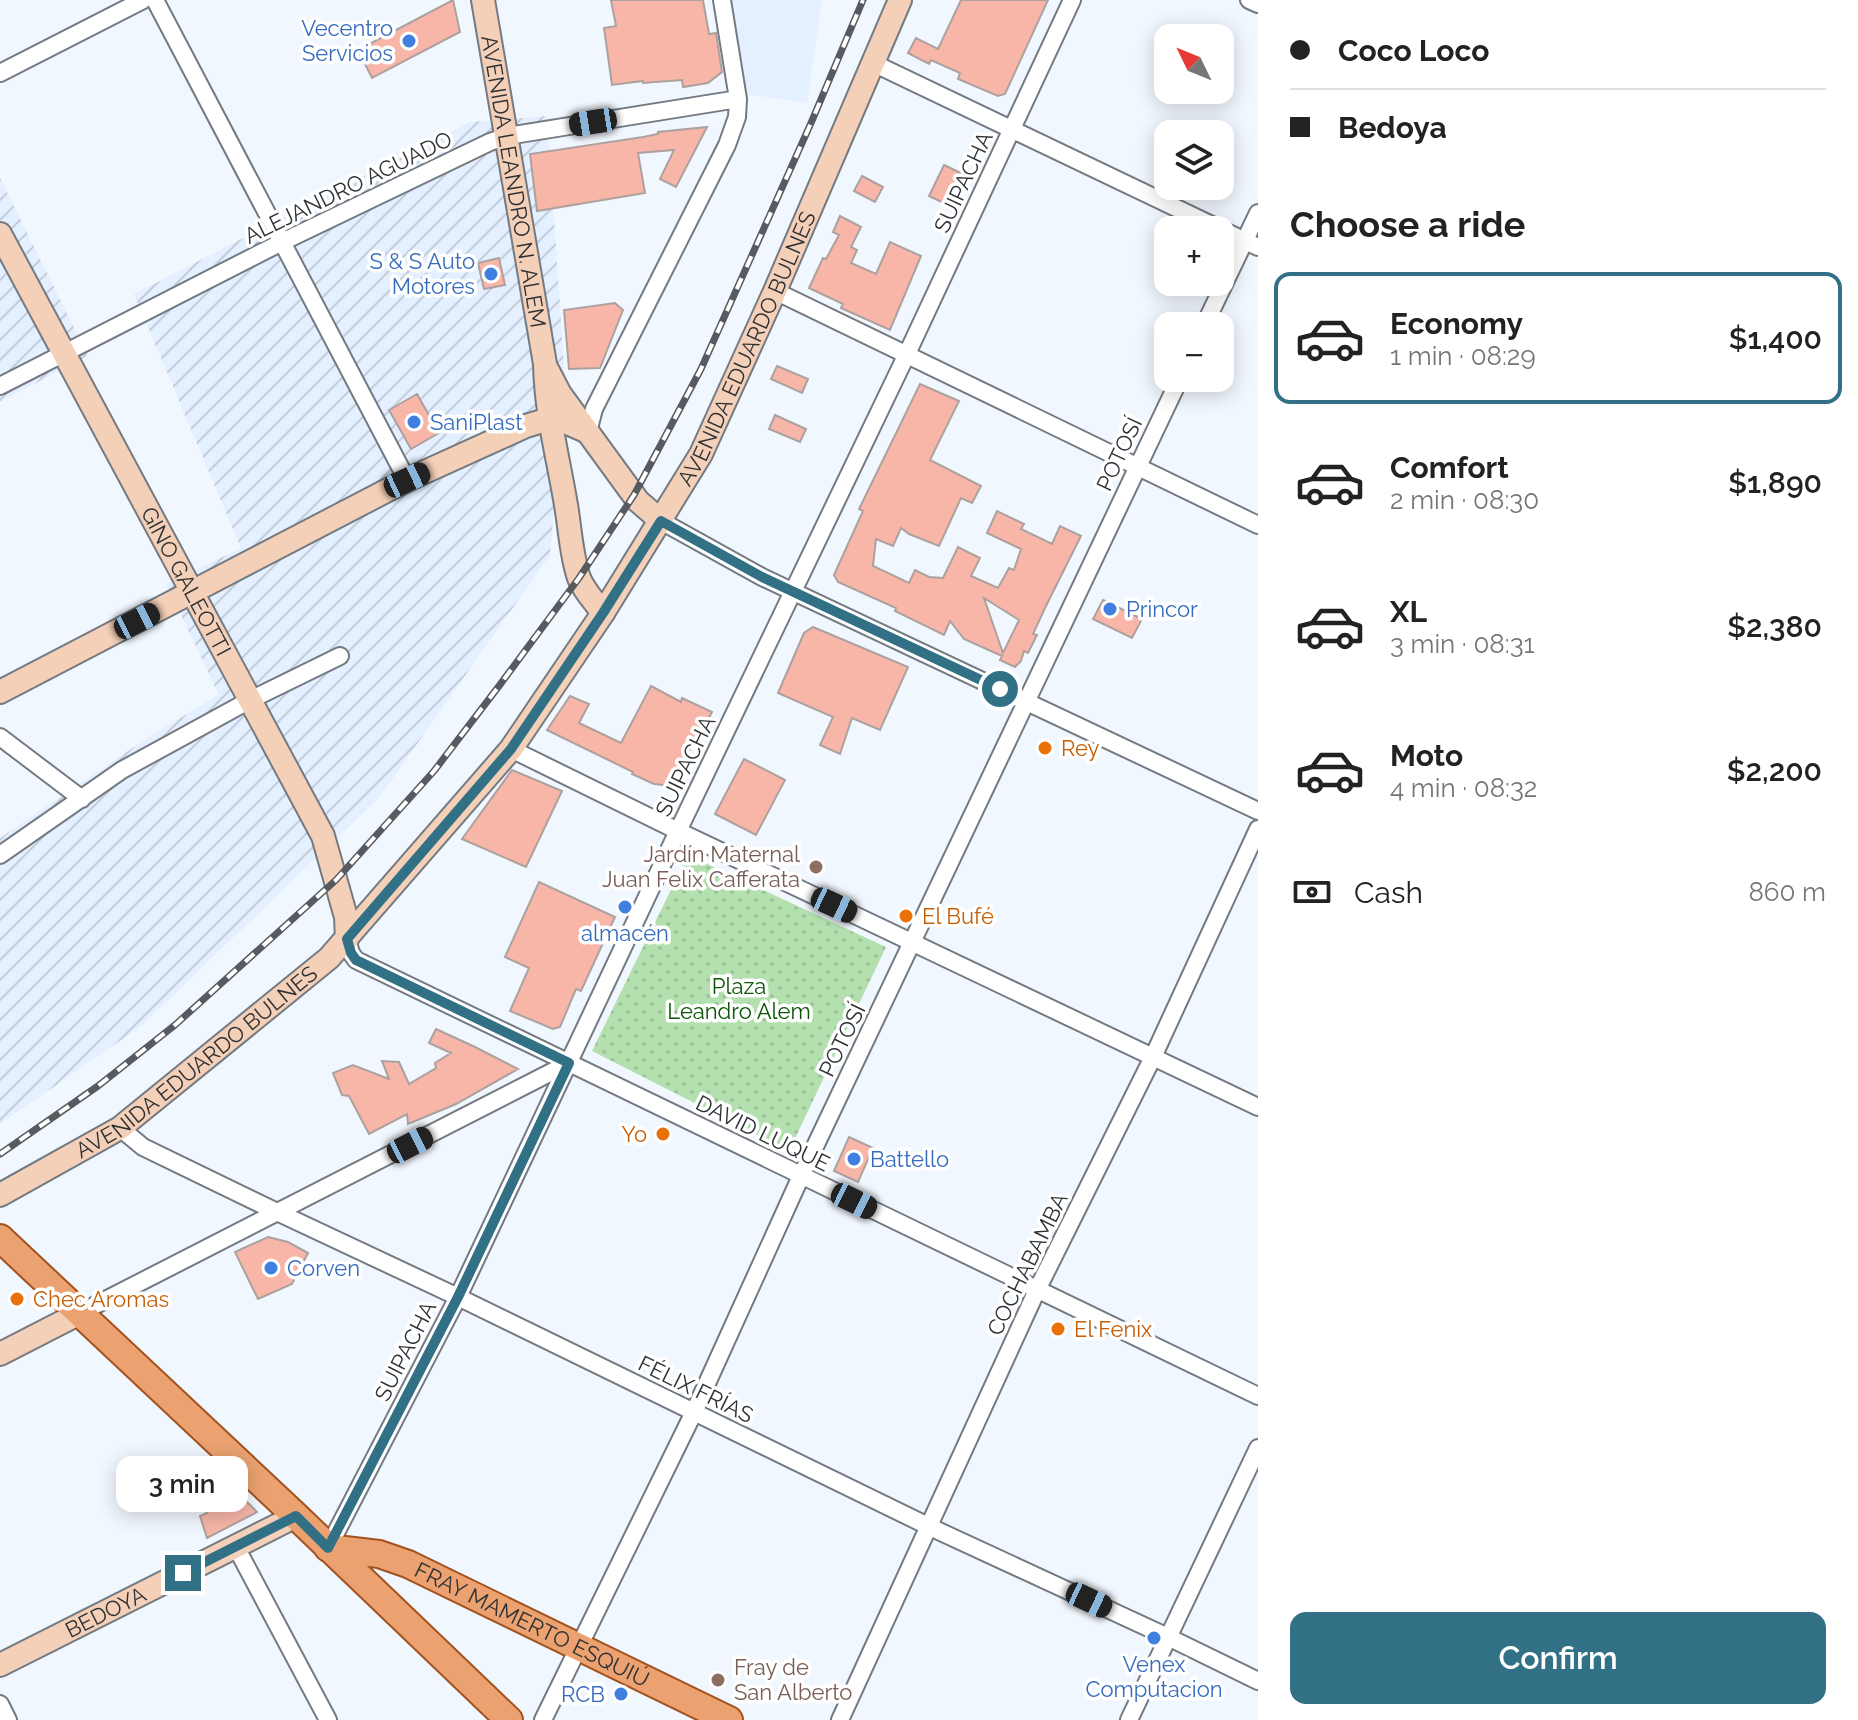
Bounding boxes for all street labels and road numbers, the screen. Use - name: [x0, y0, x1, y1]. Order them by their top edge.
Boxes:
- street label: AVENIDA LEANDRO N. ALEM: [476, 33, 552, 330]
- street label: ALEJANDRO AGUADO: [240, 125, 456, 249]
- street label: SUIPACHA: [928, 127, 998, 237]
- street label: AVENIDA EDUARDO BULNES: [672, 207, 821, 490]
- street label: POTOSÍ: [1091, 413, 1147, 495]
- street label: GINO GALEOTTI: [136, 502, 237, 660]
- street label: SUIPACHA: [650, 711, 721, 820]
- street label: AVENIDA EDUARDO BULNES: [71, 960, 322, 1163]
- street label: POTOSÍ: [813, 999, 871, 1081]
- street label: DAVID LUQUE: [692, 1089, 834, 1177]
- street label: COCHABAMBA: [981, 1188, 1073, 1340]
- street label: SUIPACHA: [369, 1297, 441, 1405]
- street label: FÉLIX FRÍAS: [634, 1350, 758, 1428]
- street label: FRAY MAMERTO ESQUIÚ: [411, 1556, 654, 1692]
- street label: BEDOYA: [61, 1581, 150, 1643]

